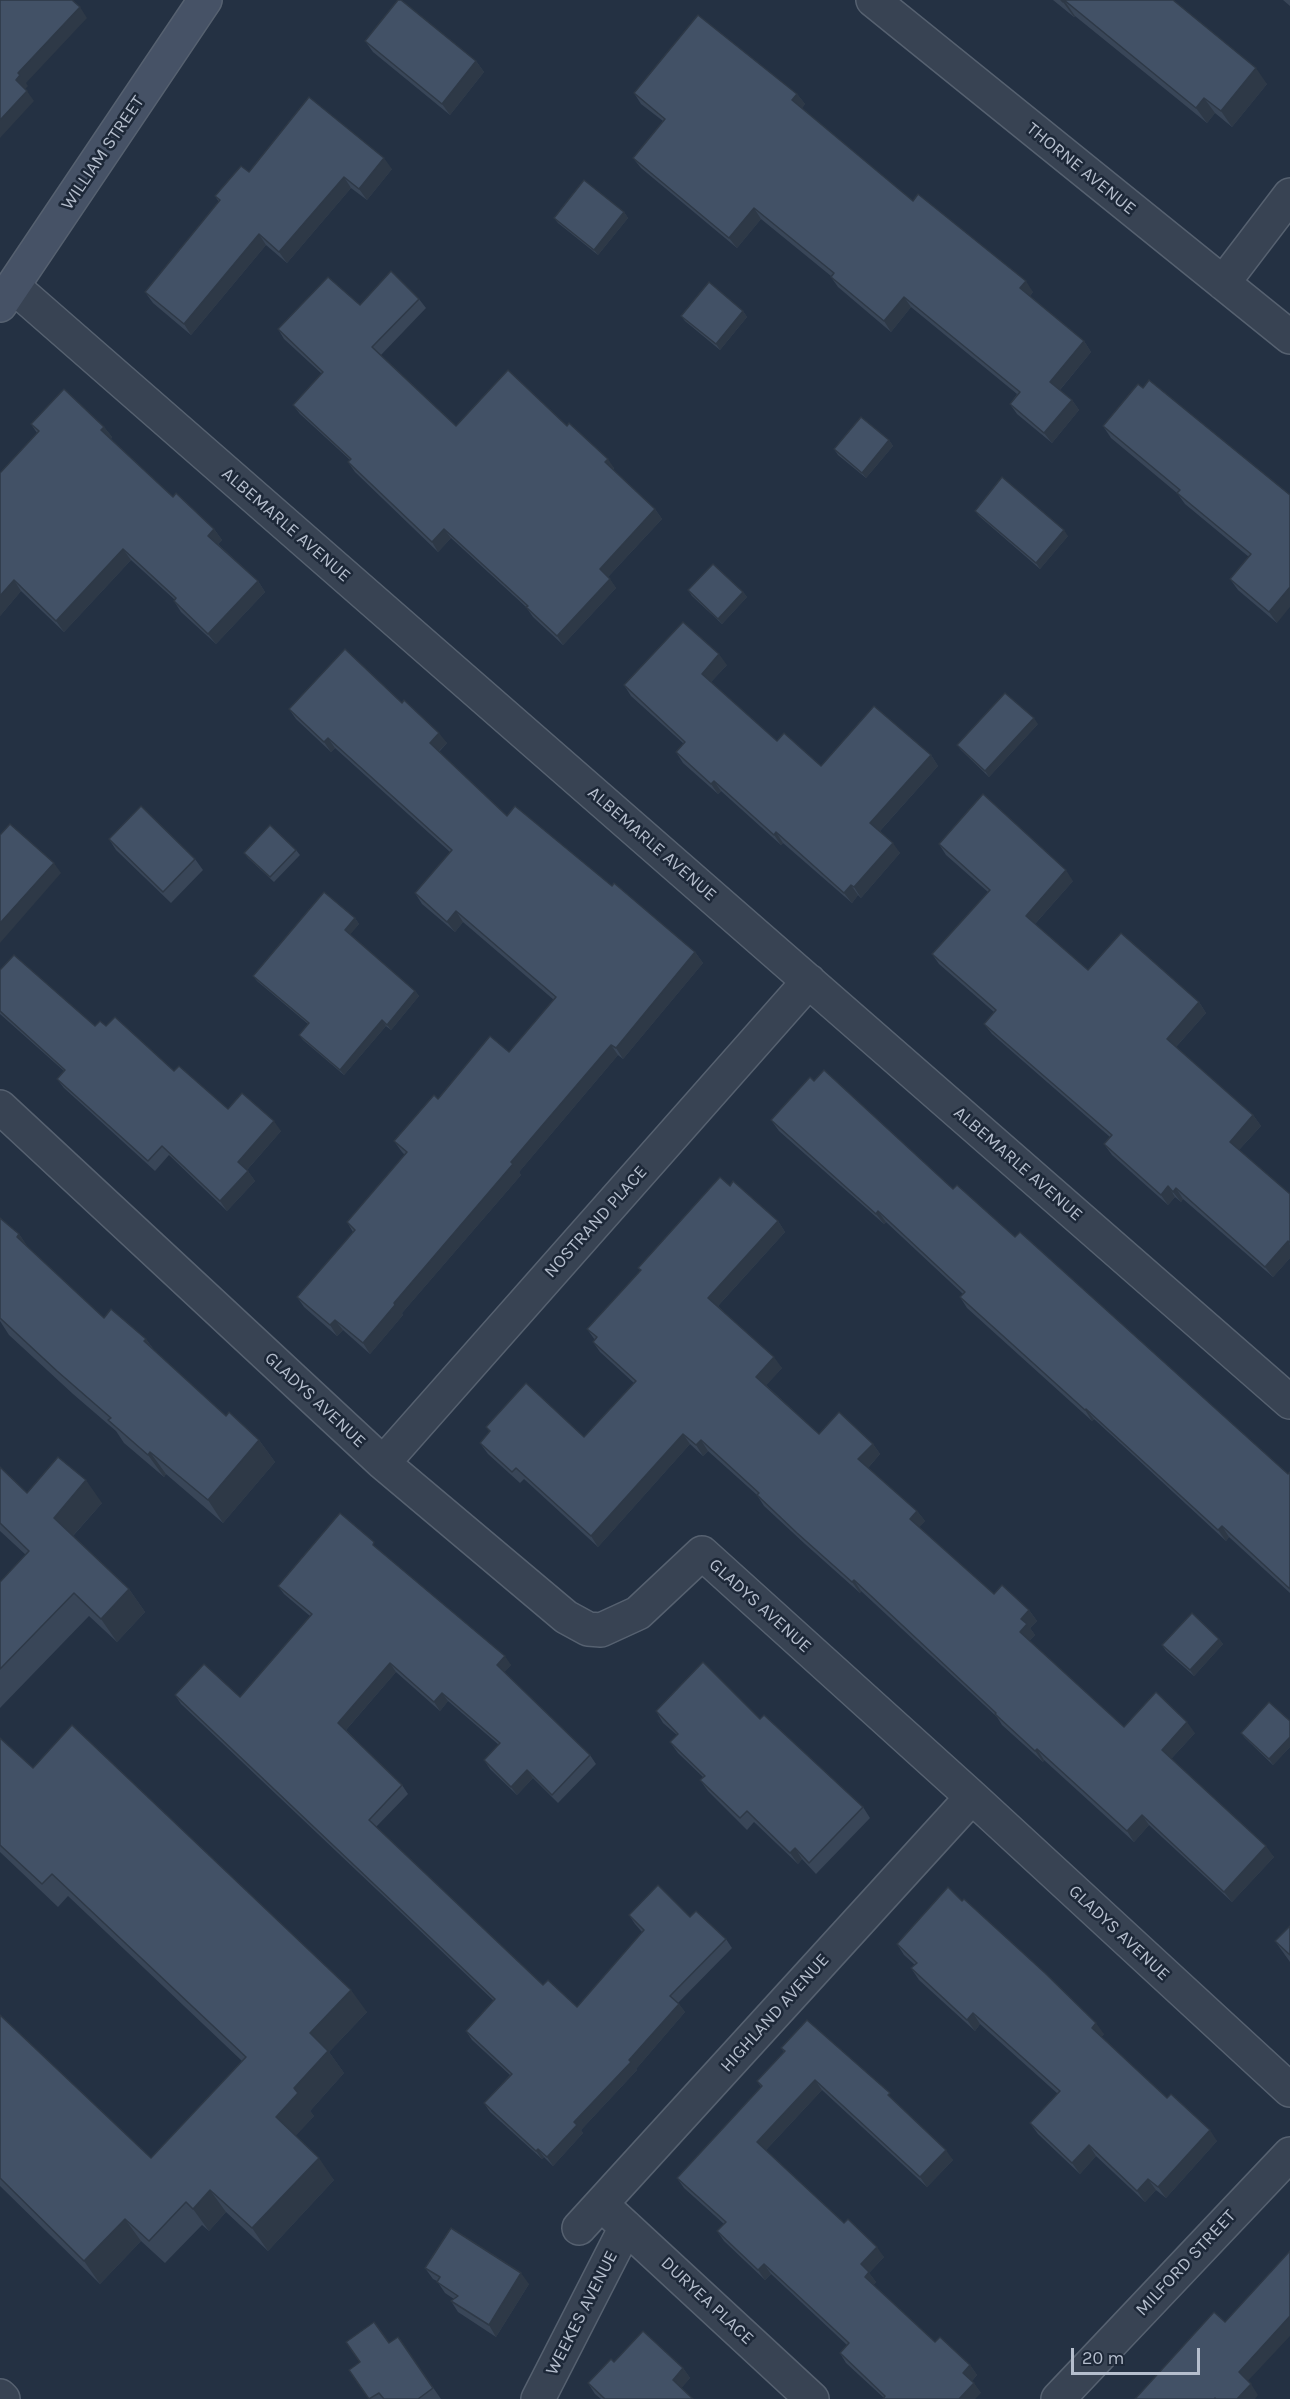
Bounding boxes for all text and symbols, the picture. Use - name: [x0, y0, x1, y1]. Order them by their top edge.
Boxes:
- street label: WILLIAM STREET: [57, 92, 149, 214]
- street label: THORNE AVENUE: [1022, 118, 1140, 220]
- street label: ALBEMARLE AVENUE: [217, 463, 355, 587]
- street label: ALBEMARLE AVENUE: [583, 782, 721, 906]
- street label: ALBEMARLE AVENUE: [949, 1102, 1087, 1226]
- street label: NOSTRAND PLACE: [540, 1161, 652, 1283]
- street label: GLADYS AVENUE: [260, 1348, 370, 1452]
- street label: GLADYS AVENUE: [704, 1554, 816, 1658]
- street label: GLADYS AVENUE: [1064, 1881, 1174, 1985]
- street label: HIGHLAND AVENUE: [716, 1949, 834, 2077]
- street label: MILFORD STREET: [1131, 2206, 1241, 2320]
- street label: WEEKES AVENUE: [541, 2247, 623, 2379]
- street label: DURYEA PLACE: [656, 2252, 758, 2350]
- scale bar: [1074, 2336, 1203, 2374]
- text: 20 m: [1082, 2347, 1124, 2369]

